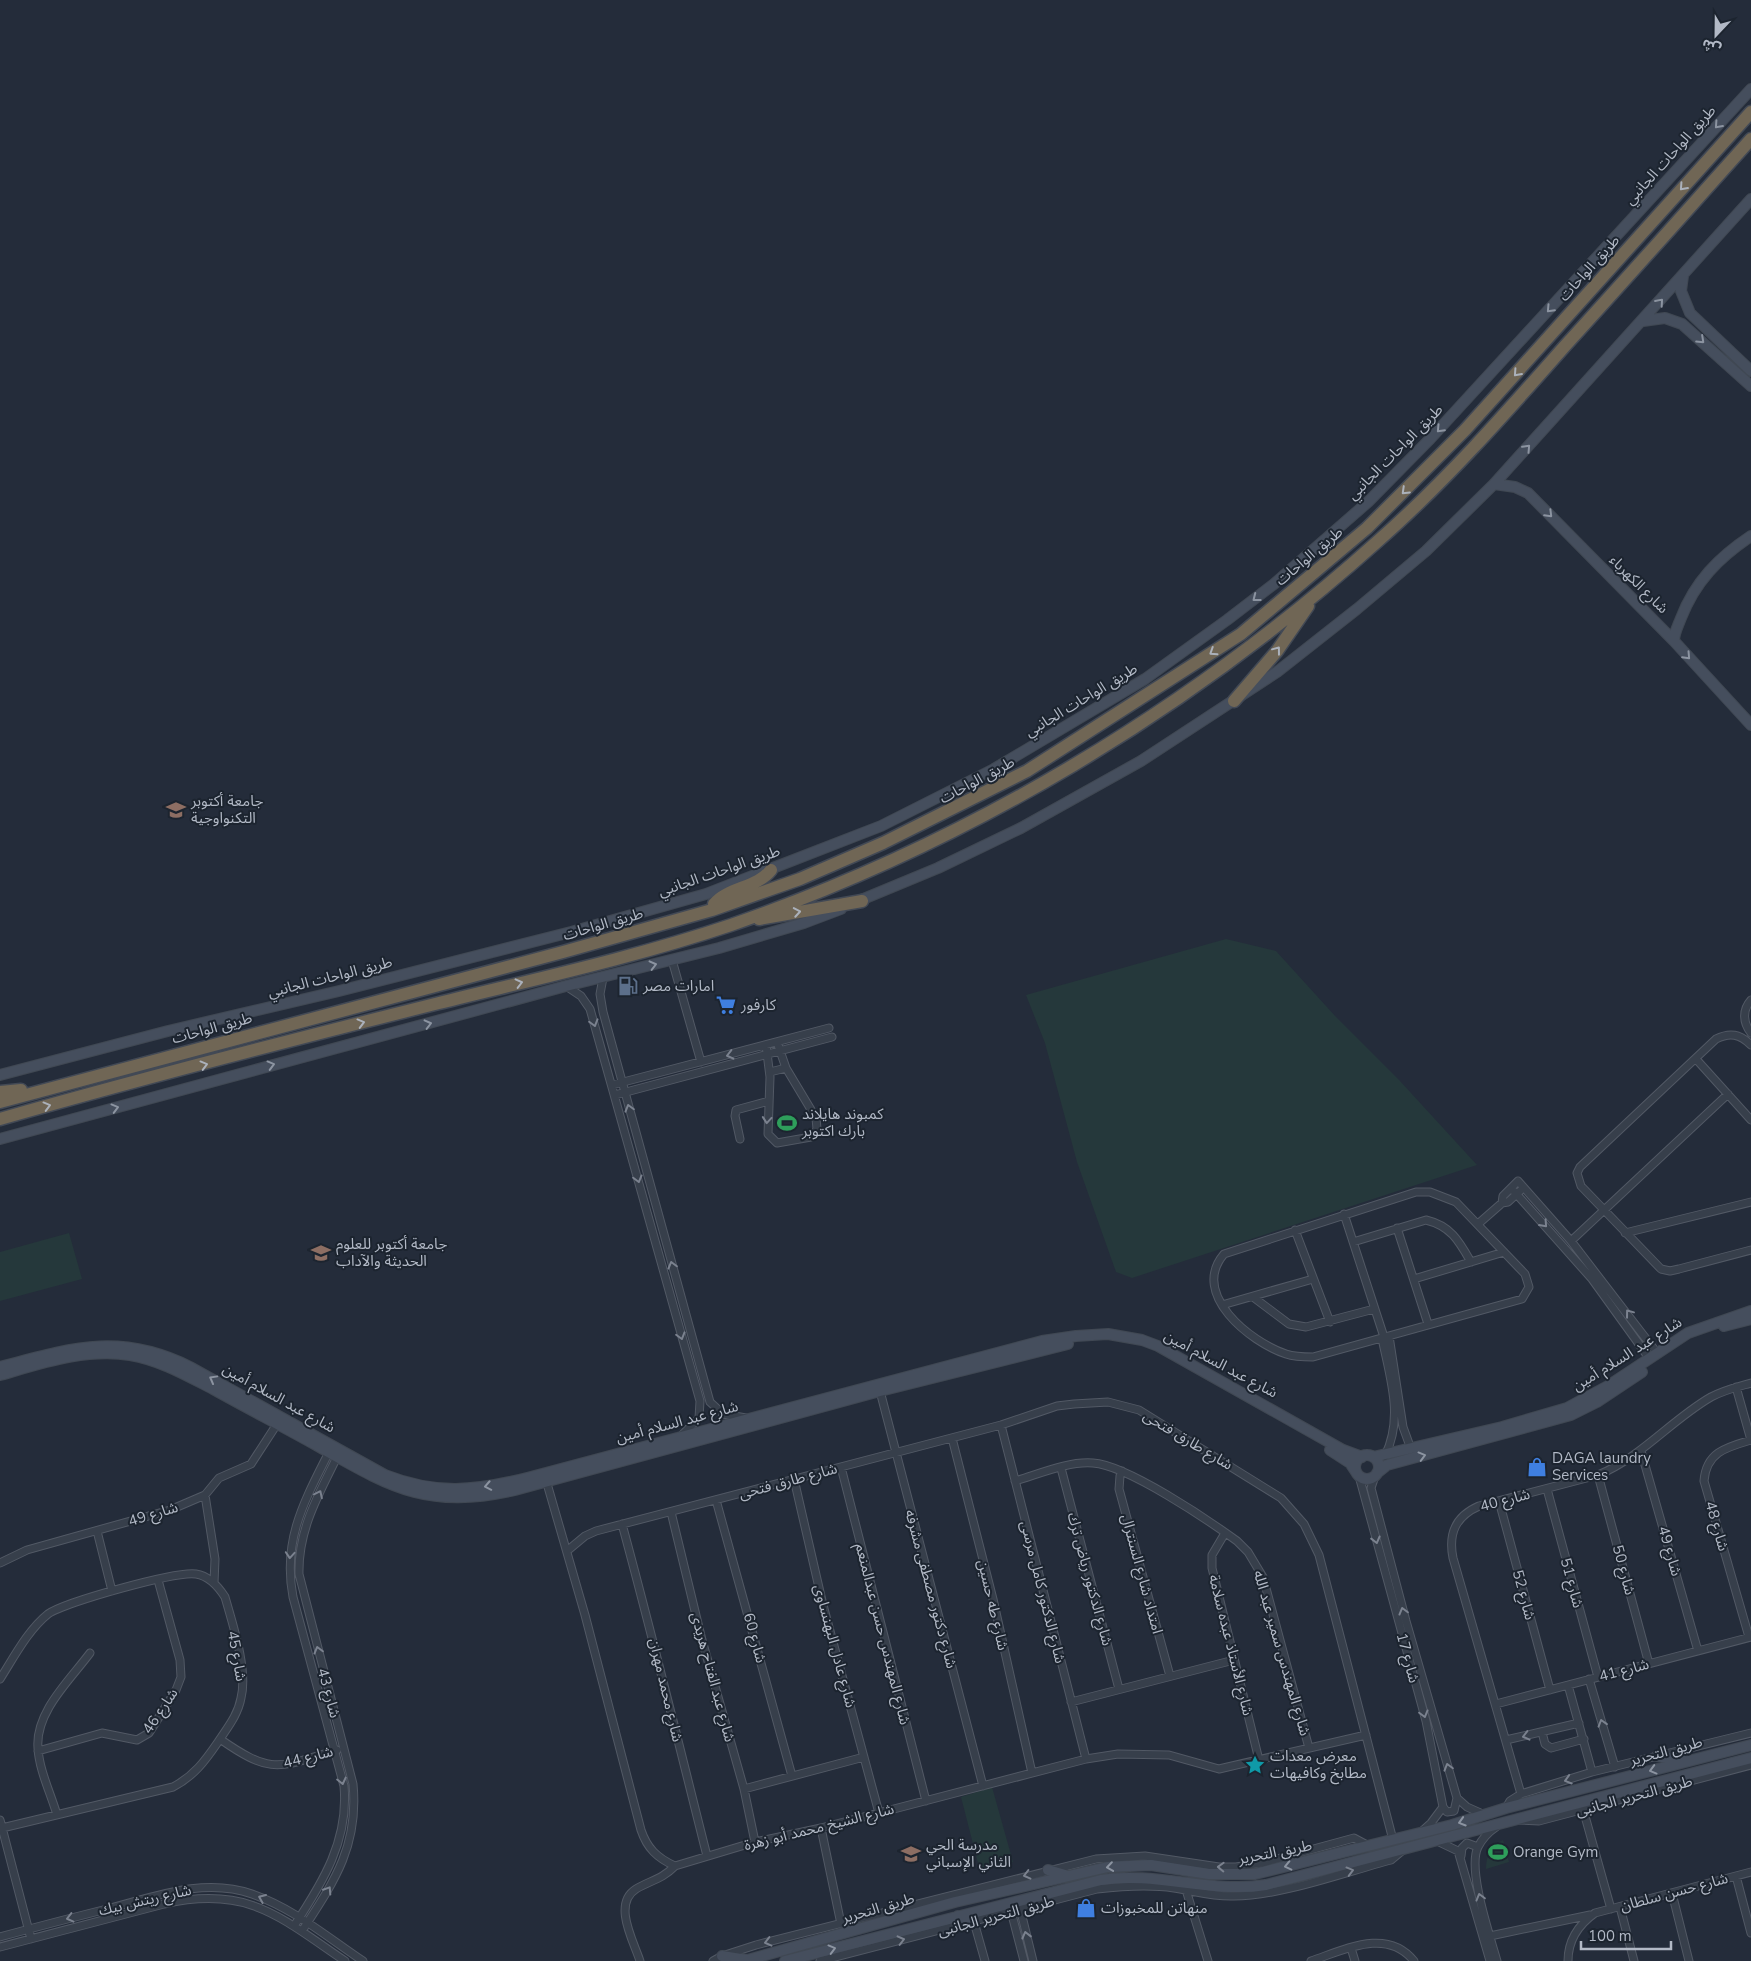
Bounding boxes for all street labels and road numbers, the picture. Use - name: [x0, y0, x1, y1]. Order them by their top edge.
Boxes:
- street label: طريق الواحات الجانبي: [1620, 101, 1721, 210]
- street label: طريق الواحات: [1554, 231, 1624, 305]
- street label: طريق الواحات الجانبي: [1343, 400, 1448, 505]
- street label: طريق الواحات: [1271, 522, 1347, 590]
- street label: شارع الكهرباء: [1604, 550, 1673, 619]
- street label: طريق الواحات الجانبي: [1021, 659, 1142, 743]
- street label: طريق الواحات: [936, 752, 1018, 808]
- street label: طريق الواحات الجانبي: [655, 841, 783, 903]
- street label: طريق الواحات: [561, 903, 645, 945]
- street label: طريق الواحات الجانبي: [266, 952, 395, 1004]
- street label: طريق الواحات: [170, 1008, 254, 1048]
- street label: شارع عبد السلام أمين: [1568, 1312, 1687, 1398]
- street label: شارع عبد السلام أمين: [1160, 1326, 1281, 1404]
- street label: شارع عبد السلام أمين: [218, 1359, 339, 1439]
- street label: شارع عبد السلام أمين: [614, 1396, 741, 1450]
- street label: شارع طارق فتحى: [1139, 1405, 1237, 1476]
- street label: شارع طارق فتحى: [737, 1458, 840, 1506]
- street label: شارع 40: [1478, 1484, 1533, 1518]
- street label: شارع 49: [126, 1497, 181, 1533]
- street label: شارع 48: [1698, 1499, 1734, 1554]
- street label: شارع دكتور مصطفى مشرفه: [898, 1507, 962, 1671]
- street label: شارع الدكتور رياض ترك: [1061, 1510, 1117, 1649]
- street label: امتداد شارع السنترال: [1114, 1512, 1168, 1637]
- street label: شارع الدكتور كامل مرسى: [1014, 1519, 1070, 1666]
- street label: شارع 49: [1651, 1524, 1687, 1579]
- street label: شارع المهندس حسن عبدالمنعم: [849, 1541, 915, 1728]
- street label: شارع 50: [1606, 1543, 1640, 1598]
- street label: شارع 51: [1554, 1556, 1588, 1611]
- street label: شارع طه حسين: [971, 1558, 1013, 1653]
- street label: شارع المهندس سمير عبد الله: [1247, 1568, 1315, 1739]
- street label: شارع 52: [1506, 1568, 1540, 1623]
- street label: شارع الأستاذ عبده سلامة: [1202, 1572, 1258, 1718]
- street label: شارع عادل البهنساوى: [807, 1582, 861, 1711]
- street label: شارع عبد الفتاح هريدى: [684, 1610, 740, 1745]
- street label: شارع 60: [737, 1611, 771, 1666]
- street label: شارع 45: [221, 1629, 251, 1683]
- street label: شارع 17: [1390, 1631, 1424, 1686]
- street label: شارع محمد مهران: [642, 1636, 688, 1745]
- street label: شارع 41: [1597, 1654, 1652, 1688]
- street label: شارع 43: [311, 1666, 345, 1721]
- street label: شارع 46: [137, 1684, 184, 1739]
- street label: طريق التحرير: [1626, 1732, 1705, 1771]
- street label: شارع 44: [281, 1741, 336, 1775]
- street label: طريق التحرير الجانبى: [1573, 1771, 1695, 1821]
- street label: شارع الشيخ محمد أبو زهرة: [742, 1799, 897, 1857]
- street label: طريق التحرير: [1235, 1835, 1314, 1869]
- street label: شارع حسن سلطان: [1618, 1868, 1731, 1918]
- street label: شارع ريتش بيك: [97, 1880, 194, 1922]
- street label: طريق التحرير: [838, 1888, 917, 1928]
- street label: طريق التحرير الجانبى: [935, 1891, 1057, 1941]

